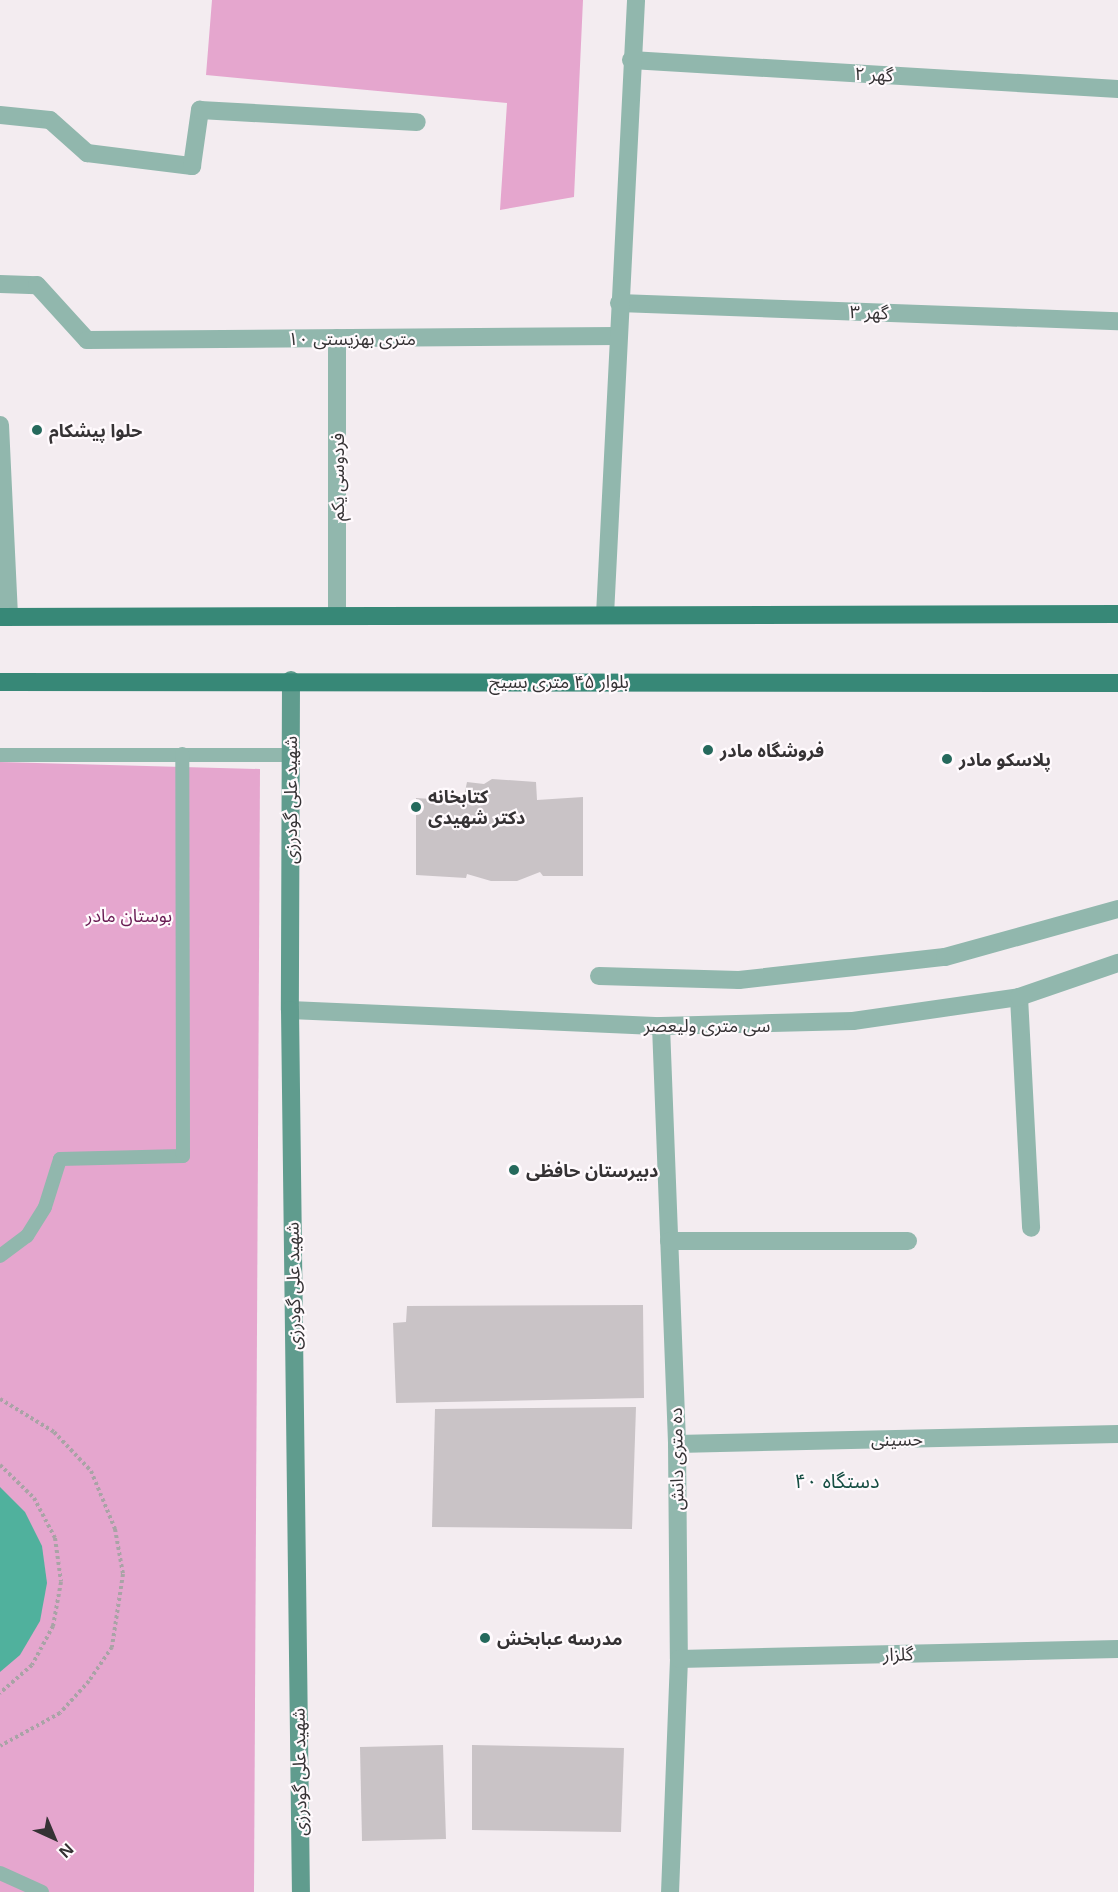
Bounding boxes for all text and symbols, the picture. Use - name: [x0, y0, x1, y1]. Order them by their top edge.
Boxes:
- street label: گهر ۲: [854, 62, 894, 86]
- street label: گهر ۳: [849, 301, 889, 323]
- street label: ۱۰ متری بهزیستی: [288, 327, 416, 349]
- place label: حلوا پیشکام: [49, 419, 142, 441]
- marker: حلوا پیشکام: [30, 423, 44, 437]
- street label: فردوسی یکم: [326, 433, 348, 521]
- street label: بلوار ۴۵ متری بسیج: [489, 670, 629, 692]
- street label: شهید علی گودرزی: [279, 736, 301, 864]
- place label: فروشگاه مادر: [720, 739, 824, 761]
- marker: فروشگاه مادر: [701, 743, 715, 757]
- place label: پلاسکو مادر: [959, 748, 1051, 770]
- marker: پلاسکو مادر: [940, 752, 954, 766]
- place label: کتابخانه دکتر شهیدی: [428, 786, 525, 828]
- marker: کتابخانه دکتر شهیدی: [409, 800, 423, 814]
- park label: بوستان مادر: [86, 904, 172, 926]
- street label: سی متری ولیعصر: [644, 1014, 770, 1036]
- place label: دبیرستان حافظی: [526, 1159, 658, 1181]
- marker: دبیرستان حافظی: [507, 1163, 521, 1177]
- street label: شهید علی گودرزی: [281, 1222, 305, 1350]
- street label: ده متری دانش: [664, 1407, 688, 1511]
- street label: حسینی: [871, 1428, 923, 1450]
- district label: ۴۰ دستگاه: [795, 1468, 879, 1492]
- place label: مدرسه عبابخش: [497, 1627, 622, 1649]
- marker: مدرسه عبابخش: [478, 1631, 492, 1645]
- street label: گلزار: [883, 1643, 913, 1665]
- street label: شهید علی گودرزی: [287, 1708, 311, 1836]
- north arrow: [24, 1808, 84, 1868]
- text: N: [54, 1839, 79, 1863]

